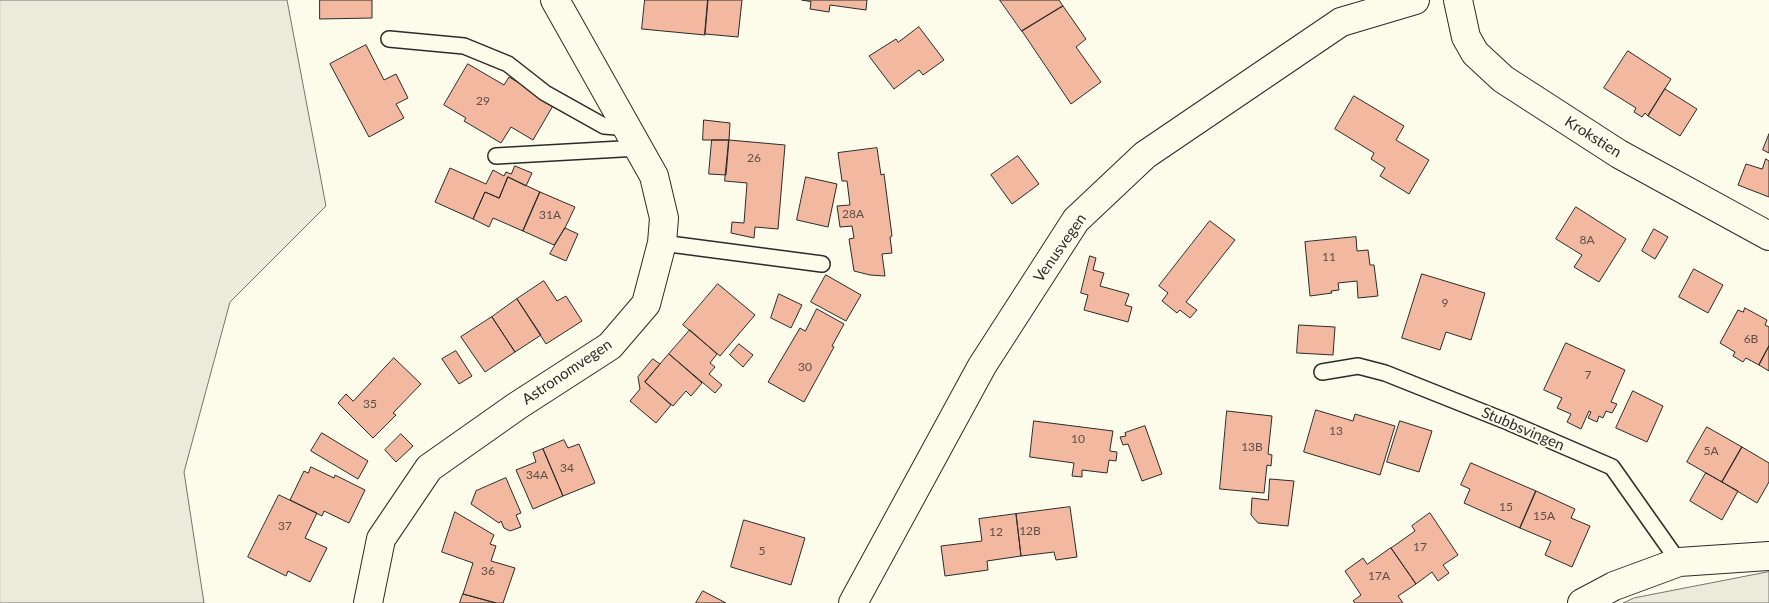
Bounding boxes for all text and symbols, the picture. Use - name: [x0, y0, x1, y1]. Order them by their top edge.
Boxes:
- house number: 29: [476, 94, 490, 108]
- street label: Krokstien: [1561, 113, 1625, 161]
- house number: 26: [747, 151, 761, 165]
- house number: 28A: [842, 207, 864, 221]
- house number: 31A: [539, 208, 561, 222]
- street label: Venusvegen: [1030, 210, 1090, 286]
- house number: 8A: [1579, 233, 1595, 247]
- house number: 11: [1322, 250, 1336, 264]
- house number: 9: [1442, 296, 1448, 310]
- house number: 6B: [1744, 332, 1758, 346]
- street label: Astronomvegen: [519, 335, 615, 409]
- house number: 30: [798, 360, 812, 374]
- house number: 7: [1585, 368, 1591, 382]
- house number: 35: [363, 397, 377, 411]
- street label: Stubbsvingen: [1479, 403, 1567, 455]
- house number: 13: [1329, 424, 1343, 438]
- house number: 10: [1071, 432, 1085, 446]
- house number: 13B: [1241, 440, 1263, 454]
- house number: 5A: [1703, 444, 1719, 458]
- house number: 34: [560, 461, 574, 475]
- house number: 34A: [526, 468, 548, 482]
- house number: 15: [1499, 500, 1513, 514]
- house number: 15A: [1533, 509, 1555, 523]
- house number: 37: [278, 519, 292, 533]
- house number: 12B: [1019, 524, 1041, 538]
- house number: 12: [989, 525, 1003, 539]
- house number: 17: [1413, 540, 1427, 554]
- house number: 5: [759, 544, 765, 558]
- house number: 36: [481, 564, 495, 578]
- house number: 17A: [1368, 569, 1390, 583]

